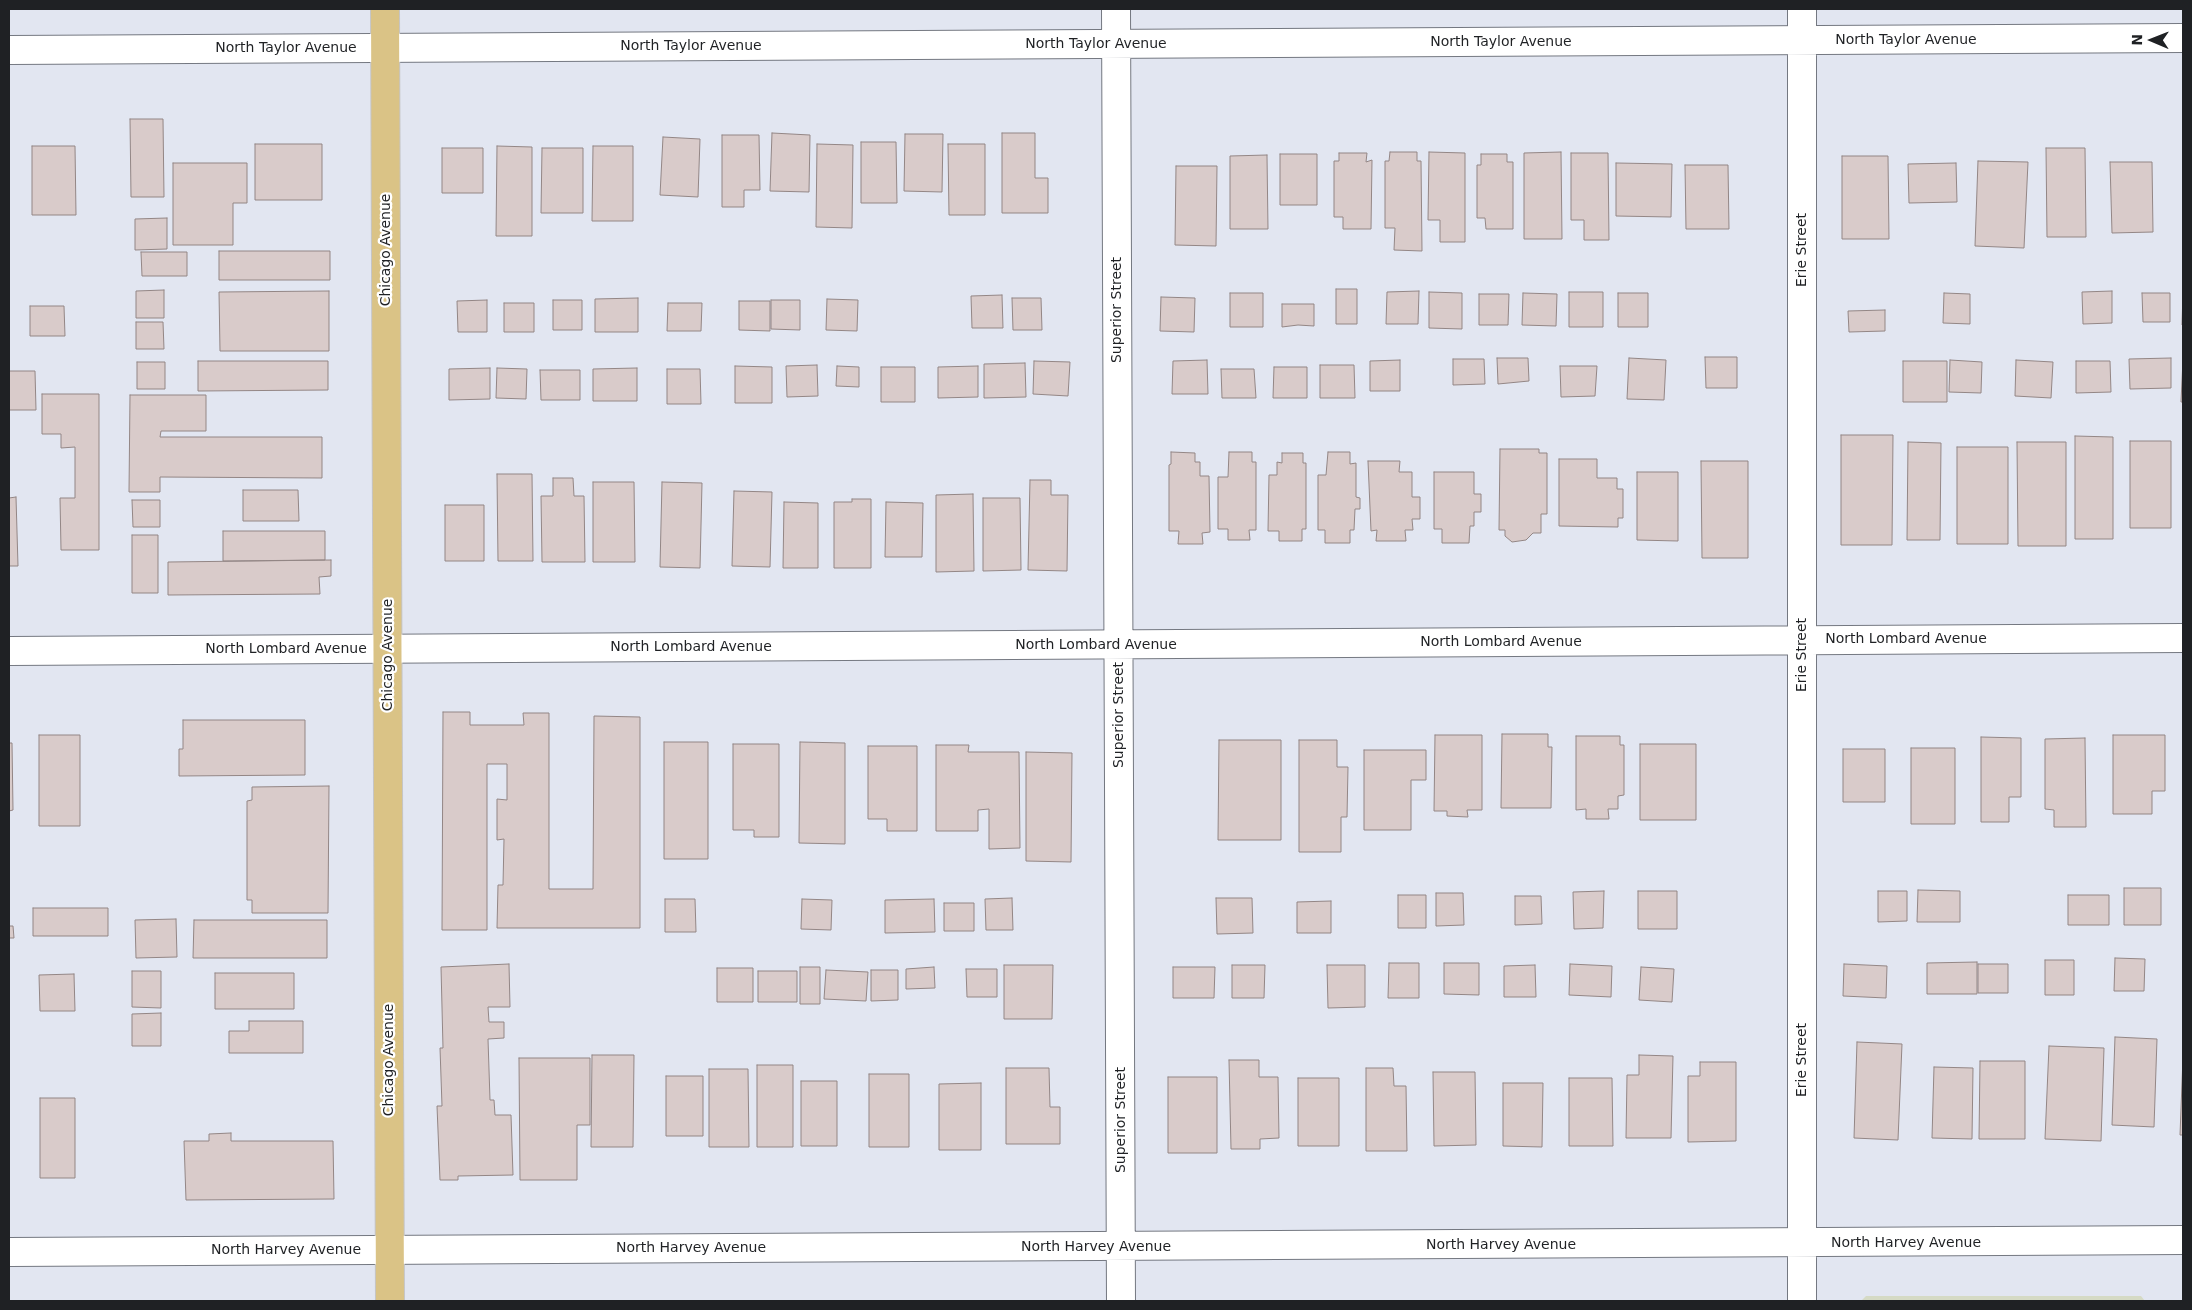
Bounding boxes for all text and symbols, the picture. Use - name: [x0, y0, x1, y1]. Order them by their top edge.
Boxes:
- north arrow: [2127, 15, 2177, 65]
- street label: North Taylor Avenue: [1835, 32, 1977, 48]
- street label: North Taylor Avenue: [1430, 34, 1572, 50]
- text: N: [2129, 34, 2145, 46]
- street label: North Taylor Avenue: [1025, 36, 1167, 52]
- street label: North Taylor Avenue: [620, 38, 762, 54]
- street label: North Taylor Avenue: [215, 40, 357, 56]
- street label: Chicago Avenue: [378, 194, 394, 306]
- street label: Erie Street: [1794, 213, 1810, 287]
- street label: Superior Street: [1109, 257, 1125, 363]
- street label: Chicago Avenue: [380, 599, 396, 711]
- street label: Erie Street: [1794, 618, 1810, 692]
- street label: North Lombard Avenue: [1825, 631, 1987, 647]
- street label: North Lombard Avenue: [1420, 634, 1582, 650]
- street label: North Lombard Avenue: [1015, 637, 1177, 653]
- street label: North Lombard Avenue: [610, 639, 772, 655]
- street label: North Lombard Avenue: [205, 641, 367, 657]
- street label: Superior Street: [1111, 662, 1127, 768]
- street label: Chicago Avenue: [381, 1004, 397, 1116]
- street label: Erie Street: [1794, 1023, 1810, 1097]
- street label: Superior Street: [1113, 1067, 1129, 1173]
- street label: North Harvey Avenue: [1831, 1235, 1981, 1251]
- street label: North Harvey Avenue: [1426, 1237, 1576, 1253]
- street label: North Harvey Avenue: [1021, 1239, 1171, 1255]
- street label: North Harvey Avenue: [616, 1240, 766, 1256]
- street label: North Harvey Avenue: [211, 1242, 361, 1258]

